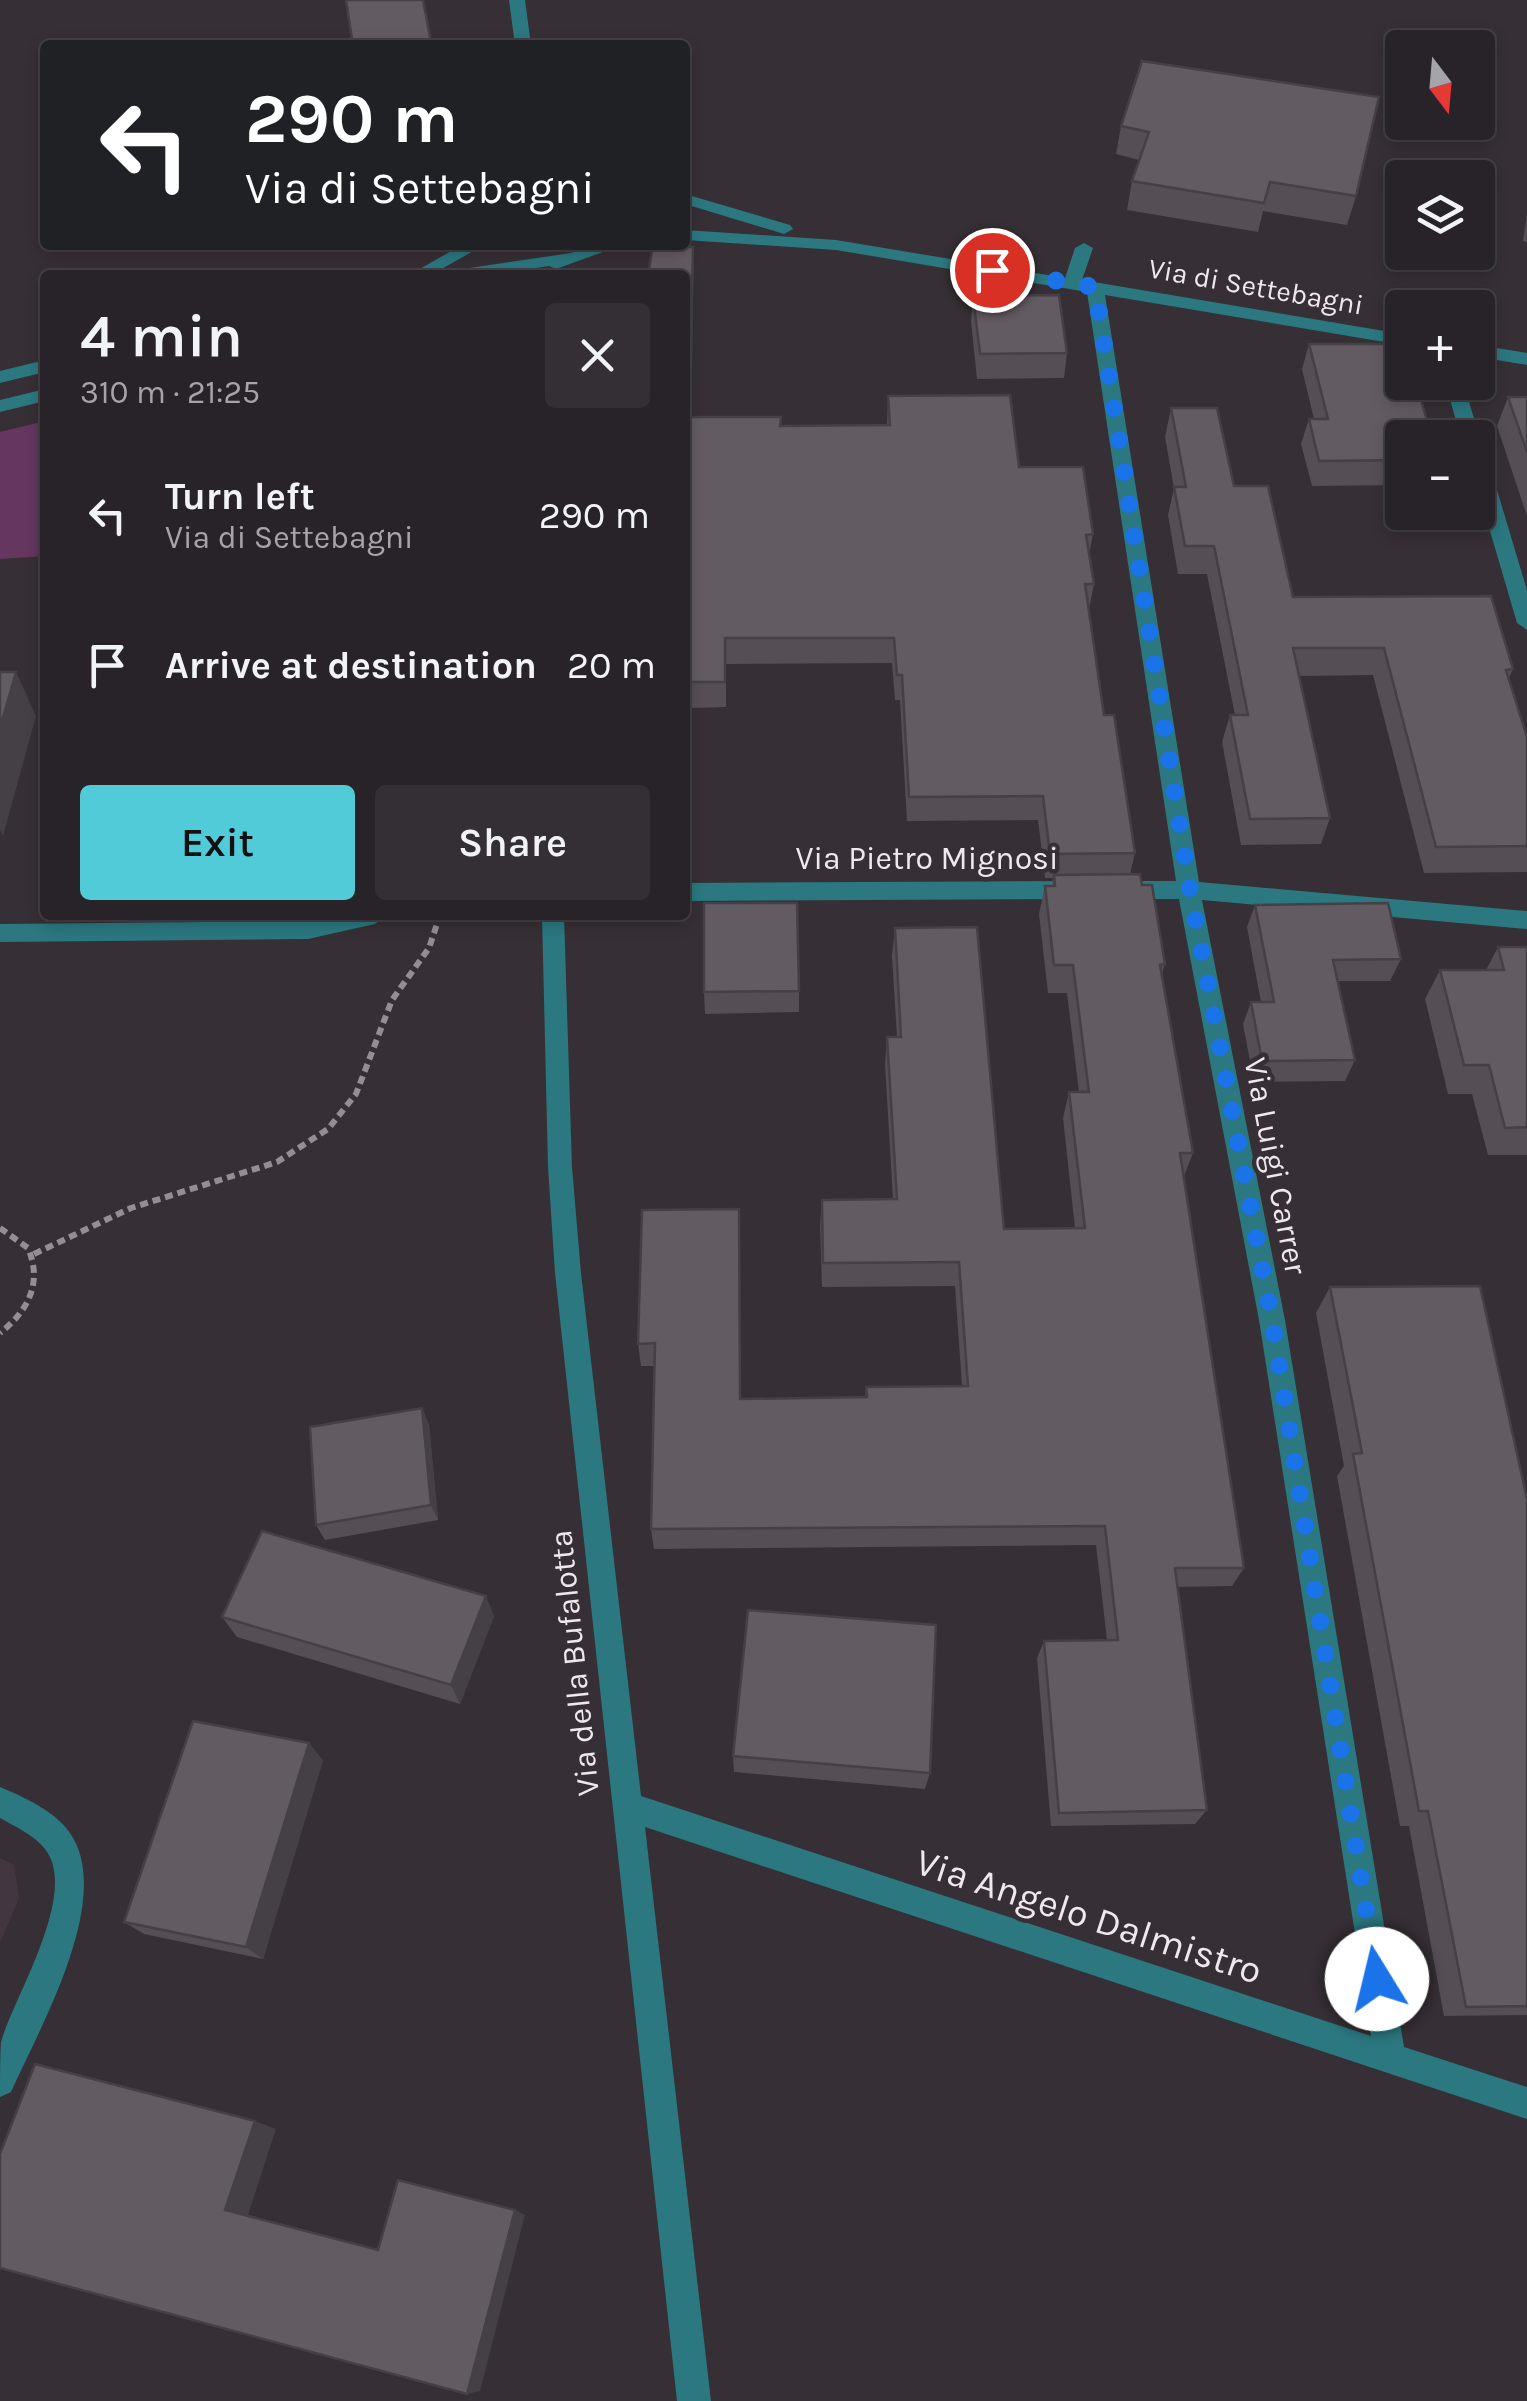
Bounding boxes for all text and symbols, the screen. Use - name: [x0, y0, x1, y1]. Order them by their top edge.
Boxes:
- north arrow: [1385, 30, 1495, 140]
- map controls: [1385, 30, 1495, 530]
- text: 290 m: [245, 78, 458, 160]
- icon: left: [80, 80, 210, 210]
- button: layers: [1385, 160, 1495, 270]
- text: Via di Settebagni: [245, 162, 595, 214]
- pin: [950, 228, 1035, 313]
- icon: arrive: [965, 243, 1020, 298]
- street label: Via di Settebagni: [1146, 251, 1366, 322]
- button: +: [1385, 290, 1495, 400]
- text: 4 min: [80, 301, 243, 371]
- button: close: [545, 303, 650, 408]
- text: 310 m · 21:25: [80, 374, 260, 411]
- button: −: [1385, 420, 1495, 530]
- text: Turn left: [165, 474, 315, 519]
- icon: left: [80, 488, 135, 543]
- text: 290 m: [539, 493, 650, 538]
- text: Via di Settebagni: [165, 519, 414, 556]
- icon: arrive: [80, 638, 135, 693]
- text: Arrive at destination: [165, 643, 537, 688]
- text: 20 m: [567, 643, 656, 688]
- button: Exit: [80, 785, 355, 900]
- button: Share: [375, 785, 650, 900]
- street label: Via Pietro Mignosi: [796, 840, 1058, 877]
- street label: Via Luigi Carrer: [1236, 1054, 1315, 1278]
- street label: Via della Bufalotta: [542, 1528, 607, 1798]
- street label: Via Angelo Dalmistro: [910, 1839, 1268, 1994]
- position arrow: [1325, 1927, 1429, 2031]

